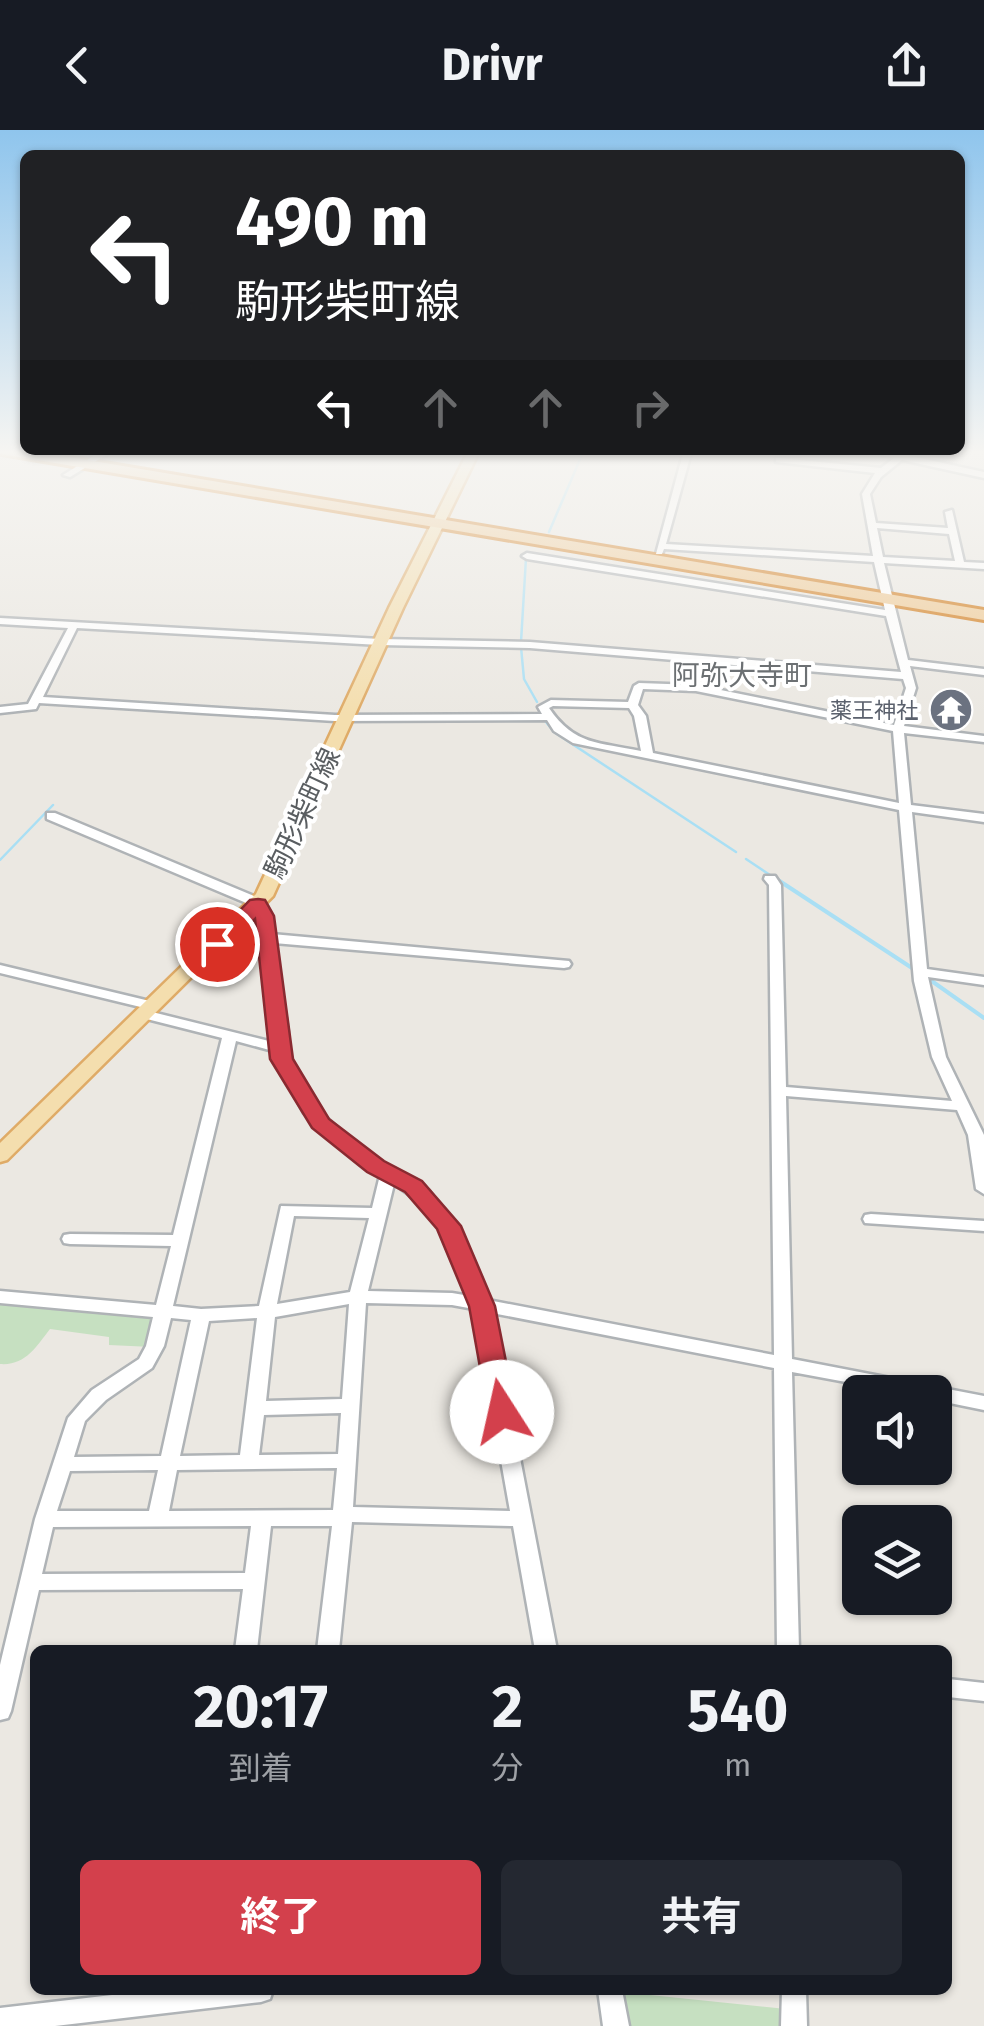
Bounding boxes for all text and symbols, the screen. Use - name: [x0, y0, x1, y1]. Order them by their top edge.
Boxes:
- icon: back: [50, 38, 105, 93]
- text: Drivr: [441, 38, 543, 92]
- icon: share: [879, 38, 934, 93]
- text: 490 m: [235, 180, 429, 264]
- icon: left: [70, 190, 200, 320]
- text: 駒形柴町線: [235, 275, 460, 329]
- icon: left: [308, 380, 363, 435]
- icon: ahead: [413, 380, 468, 435]
- icon: ahead: [518, 380, 573, 435]
- icon: right: [623, 380, 678, 435]
- district label: 阿弥大寺町: [672, 659, 812, 692]
- temple icon: 薬王神社: [928, 687, 974, 733]
- place label: 薬王神社: [830, 697, 918, 724]
- street label: 駒形柴町線: [258, 743, 347, 884]
- pin: [175, 902, 260, 987]
- icon: arrive: [190, 917, 245, 972]
- position arrow: [450, 1360, 554, 1464]
- map controls: [842, 1375, 952, 1615]
- button: sound: [842, 1375, 952, 1485]
- button: layers: [842, 1505, 952, 1615]
- text: 20:17: [194, 1671, 328, 1743]
- text: 2: [492, 1671, 523, 1743]
- text: 540: [687, 1675, 788, 1747]
- text: m: [724, 1746, 752, 1784]
- text: 到着: [229, 1749, 293, 1787]
- text: 分: [492, 1749, 524, 1787]
- button: 終了: [80, 1860, 481, 1975]
- button: 共有: [501, 1860, 902, 1975]

